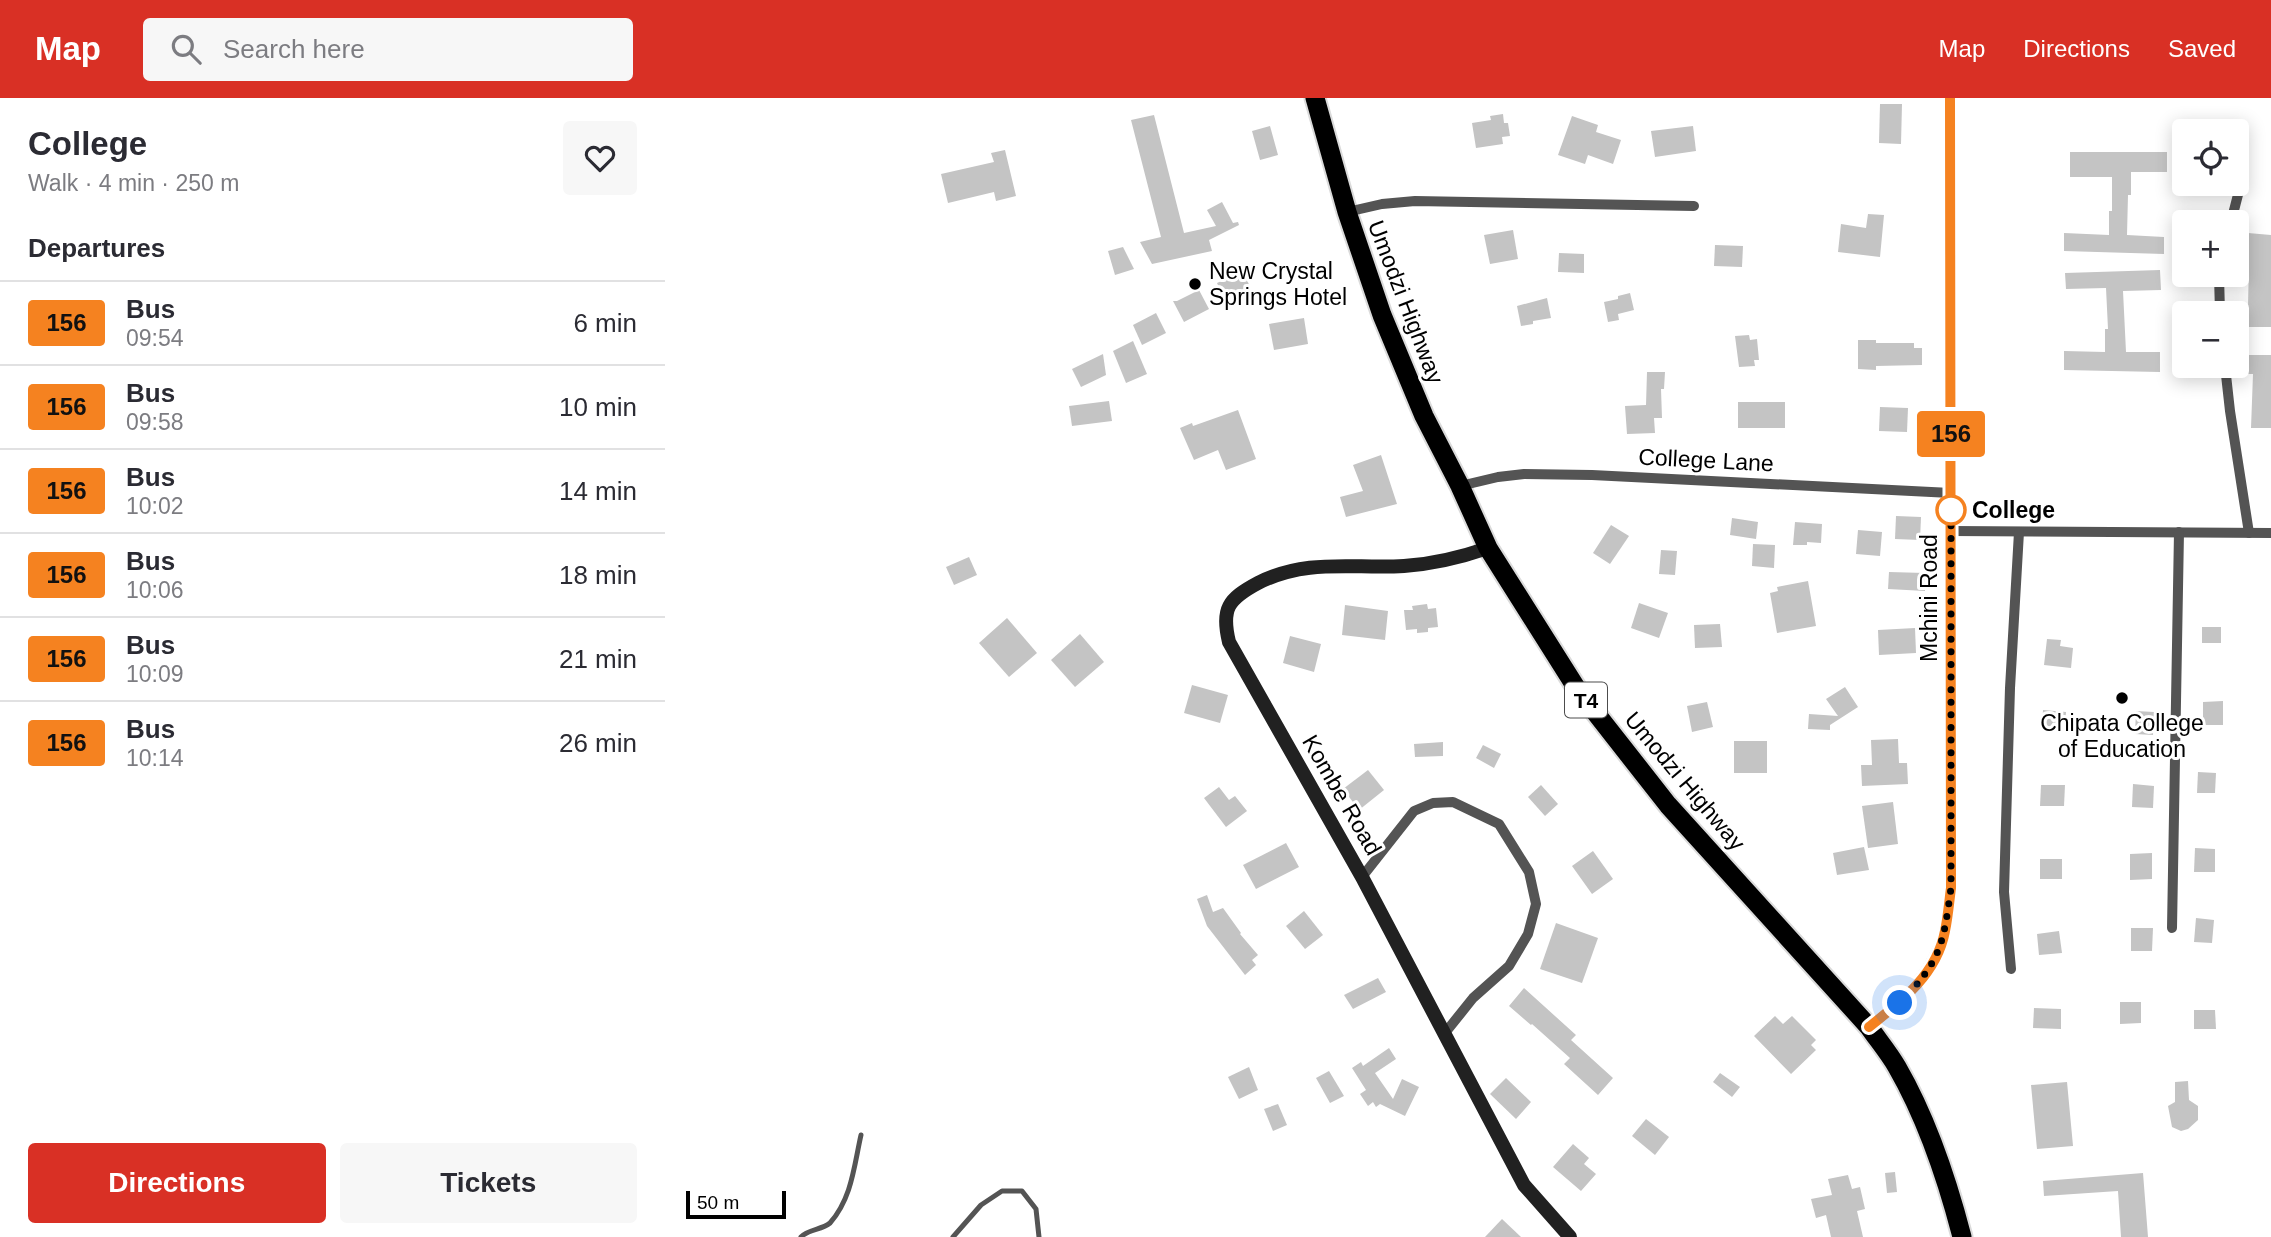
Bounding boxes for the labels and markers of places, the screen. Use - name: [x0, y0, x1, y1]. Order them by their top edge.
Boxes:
- place label: New Crystal Springs Hotel: [1209, 258, 1347, 310]
- marker: New Crystal Springs Hotel: [1187, 276, 1203, 292]
- marker: College: [1936, 495, 1966, 525]
- place label: College: [1972, 497, 2055, 523]
- marker: Chipata College of Education: [2114, 690, 2130, 706]
- place label: Chipata College of Education: [2040, 710, 2204, 762]

